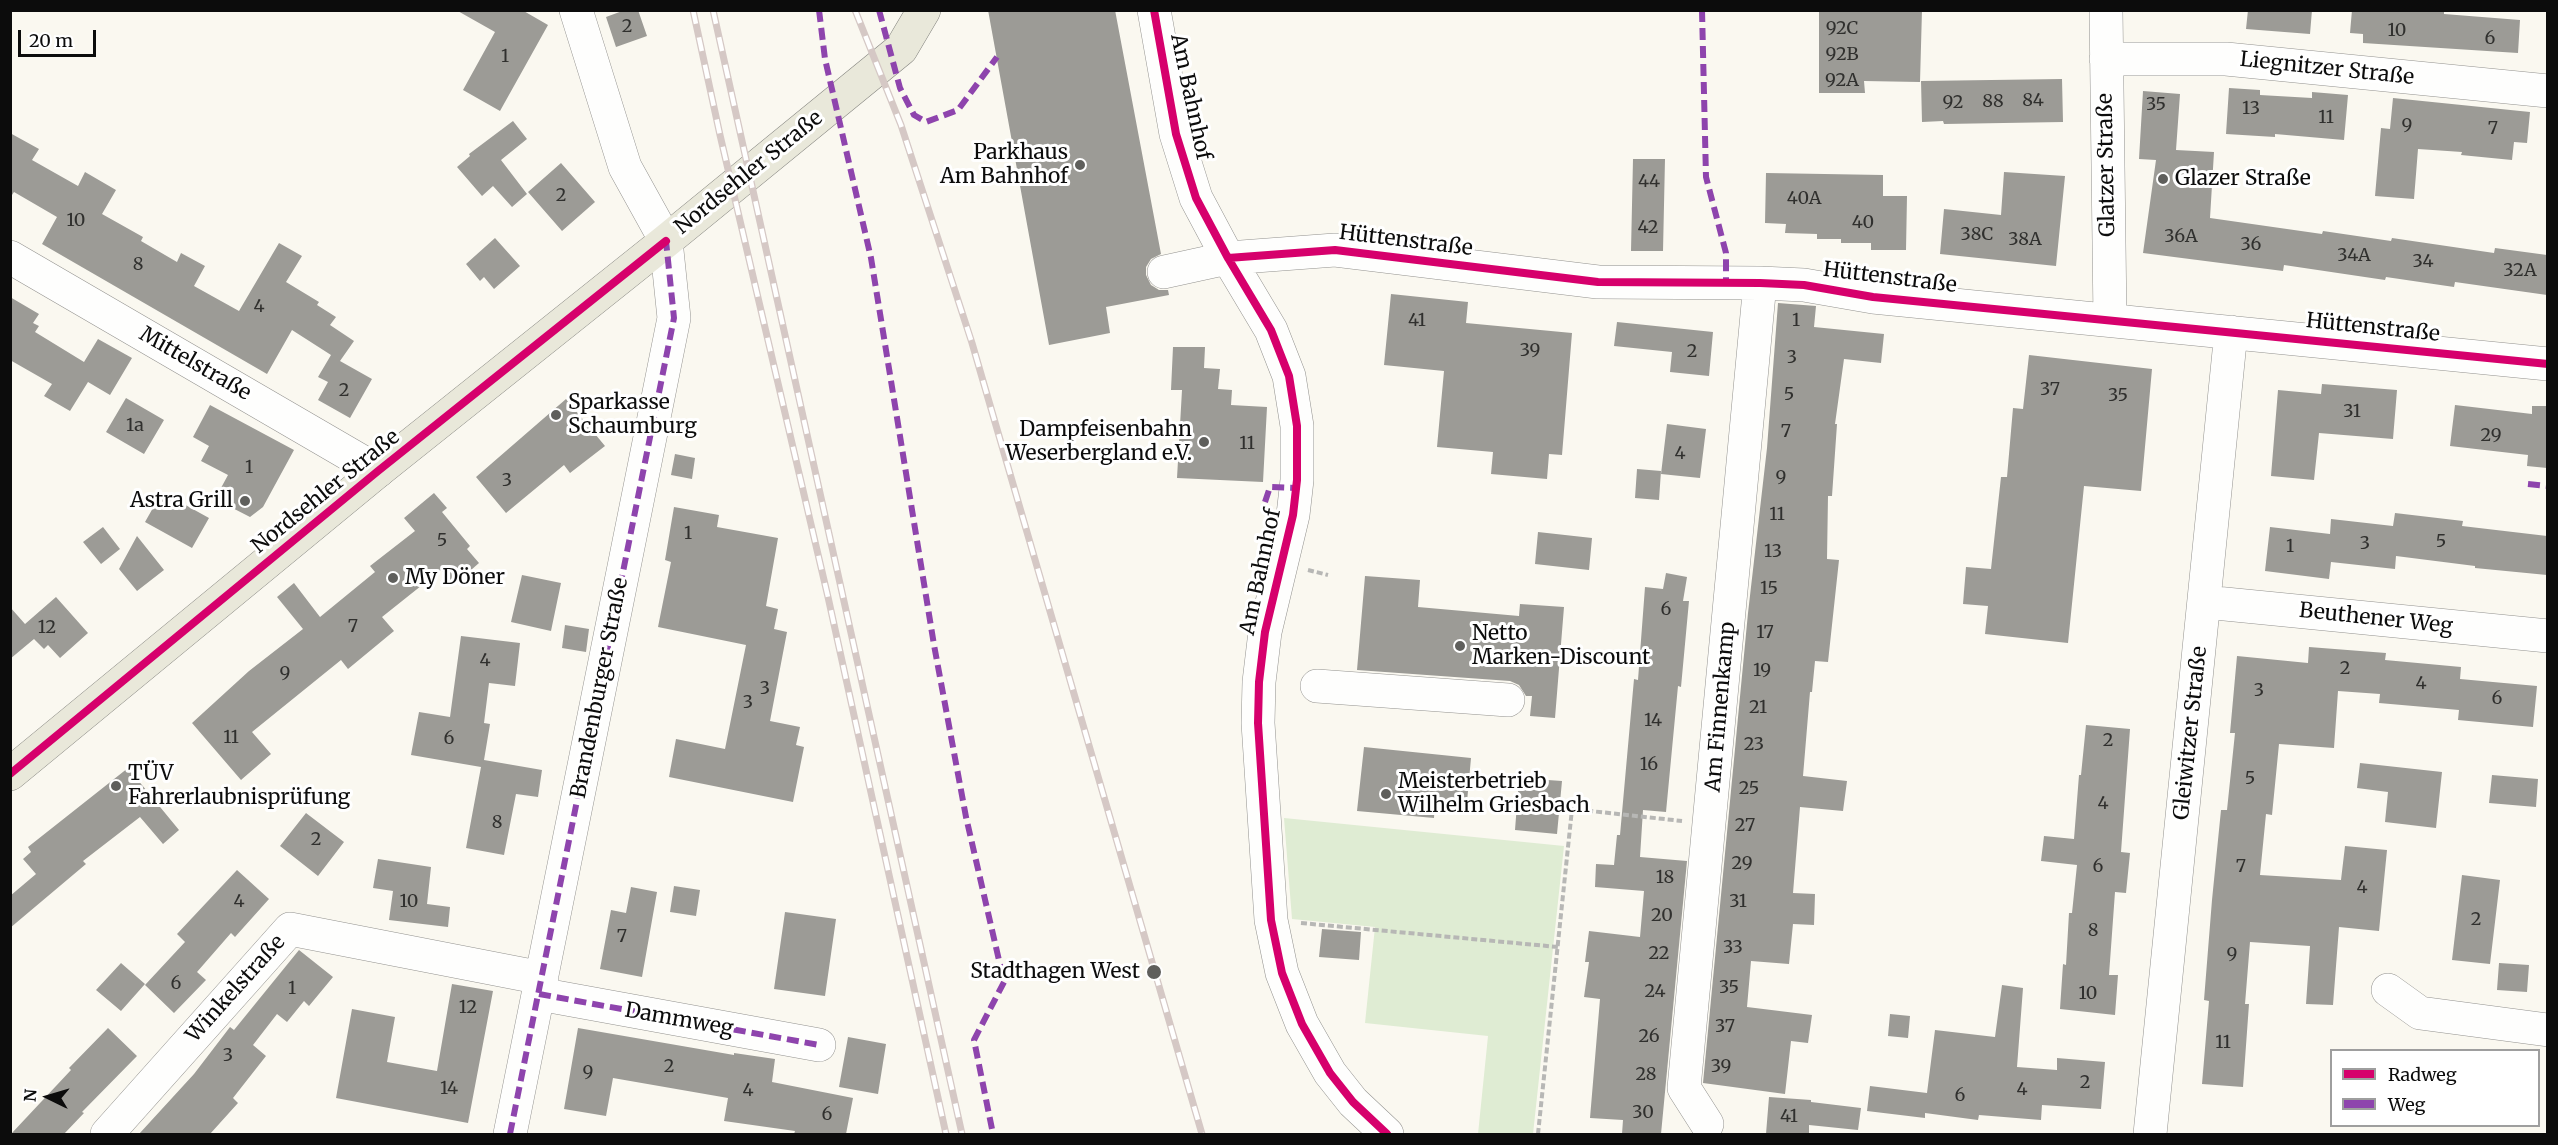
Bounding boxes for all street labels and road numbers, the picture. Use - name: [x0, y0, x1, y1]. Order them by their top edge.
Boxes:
- street label: Am Bahnhof: [1164, 32, 1216, 162]
- street label: Liegnitzer Straße: [2239, 47, 2415, 91]
- street label: Glatzer Straße: [2093, 93, 2121, 237]
- street label: Nordsehler Straße: [670, 106, 828, 240]
- street label: Hüttenstraße: [1338, 220, 1474, 262]
- street label: Hüttenstraße: [1822, 257, 1958, 299]
- street label: Hüttenstraße: [2305, 308, 2441, 348]
- street label: Mittelstraße: [135, 322, 255, 406]
- street label: Nordsehler Straße: [247, 425, 405, 559]
- street label: Am Bahnhof: [1235, 507, 1287, 637]
- street label: Brandenburger Straße: [566, 575, 634, 801]
- street label: Beuthener Weg: [2298, 598, 2454, 640]
- street label: Am Finnenkamp: [1701, 621, 1741, 793]
- street label: Gleiwitzer Straße: [2169, 645, 2213, 821]
- street label: Winkelstraße: [181, 930, 291, 1048]
- street label: Dammweg: [623, 998, 735, 1042]

